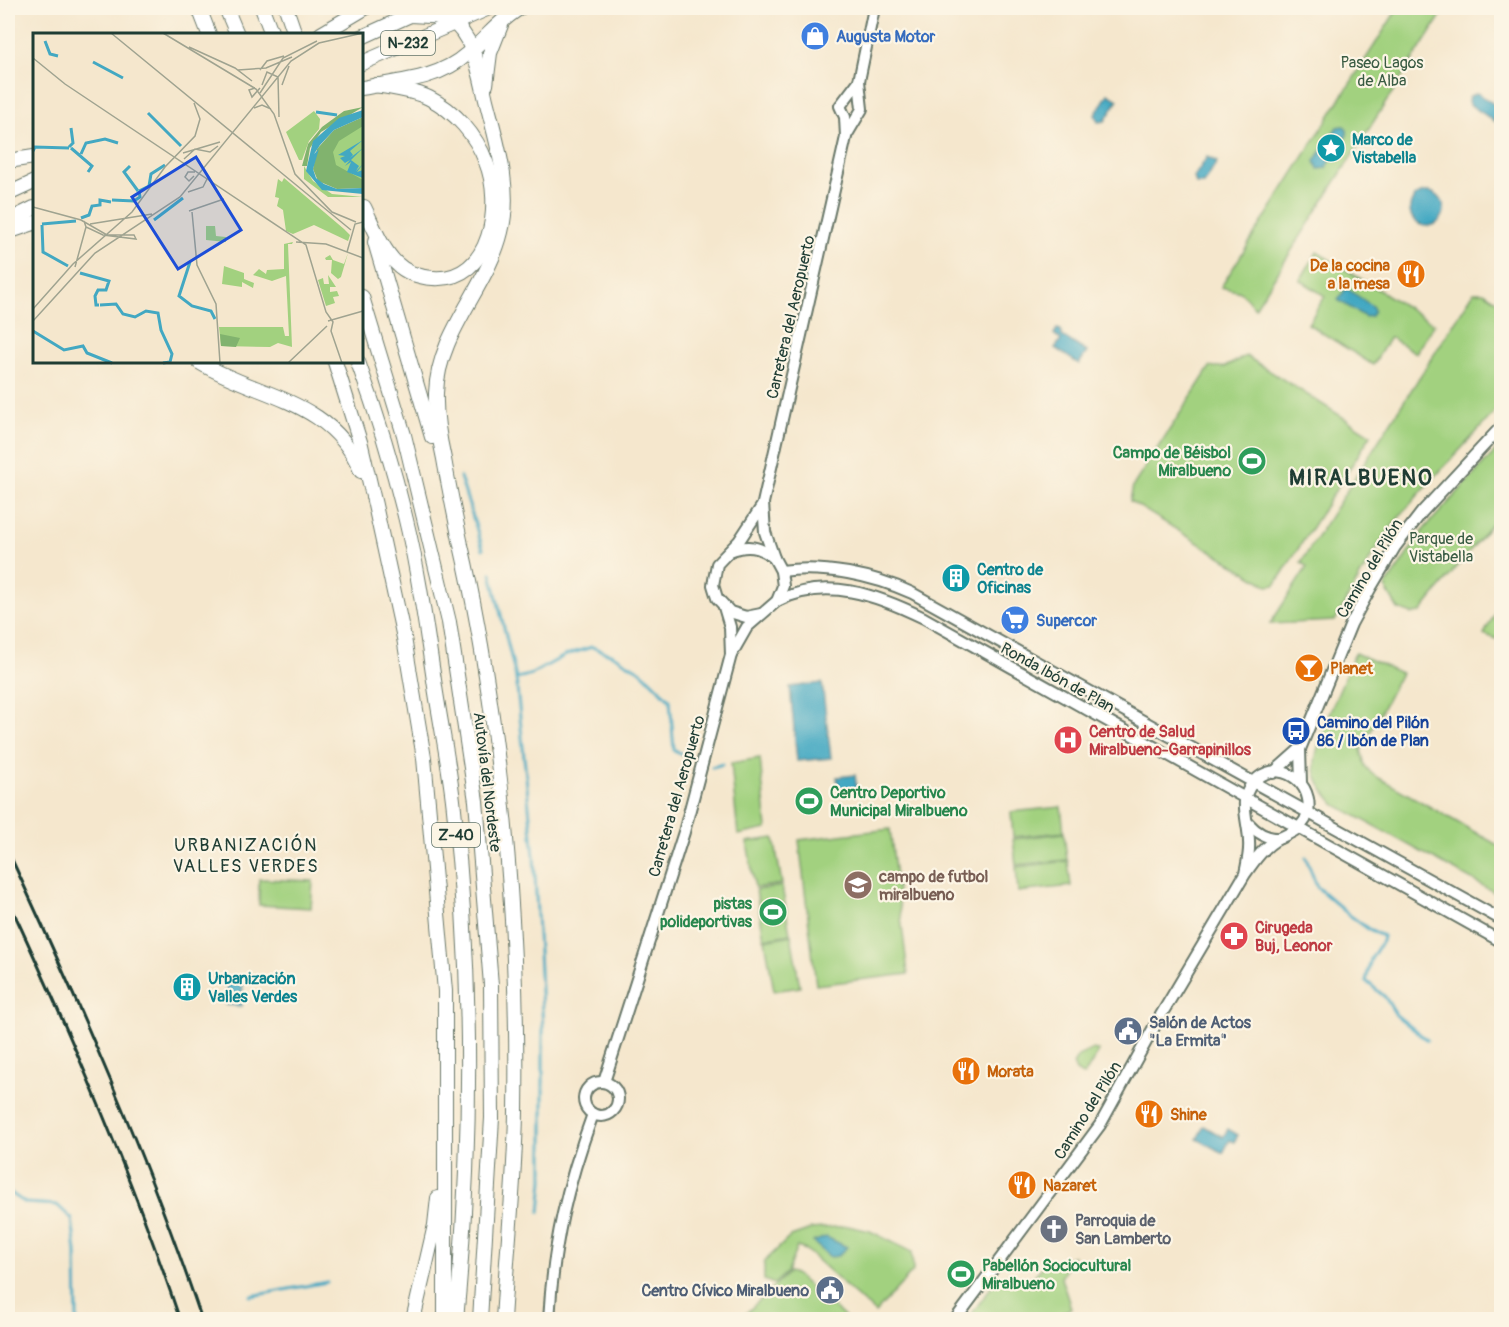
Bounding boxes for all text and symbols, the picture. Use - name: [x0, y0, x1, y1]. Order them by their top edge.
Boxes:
- shop icon: Augusta Motor: [799, 20, 831, 52]
- place label: Augusta Motor: [836, 27, 936, 47]
- road number: N-232: [381, 31, 435, 55]
- inset map: [33, 33, 363, 363]
- park label: Paseo Lagos de Alba: [1341, 53, 1424, 91]
- place label: Marco de Vistabella: [1352, 130, 1417, 168]
- place icon: Marco de Vistabella: [1315, 132, 1347, 164]
- street label: Carretera del Aeropuerto: [762, 233, 820, 401]
- place label: De la cocina a la mesa: [1310, 256, 1391, 294]
- restaurant icon: De la cocina a la mesa: [1395, 258, 1427, 290]
- place label: Campo de Béisbol Miralbueno: [1113, 443, 1231, 481]
- sports icon: Campo de Béisbol Miralbueno: [1236, 445, 1268, 477]
- district label: MIRALBUENO: [1289, 464, 1433, 492]
- street label: Camino del Pilón: [1332, 515, 1407, 622]
- park label: Parque de Vistabella: [1409, 529, 1473, 567]
- place label: Centro de Oficinas: [977, 560, 1044, 598]
- building icon: Centro de Oficinas: [940, 562, 972, 594]
- supermarket icon: Supercor: [999, 604, 1031, 636]
- place label: Supercor: [1036, 611, 1097, 631]
- street label: Ronda Ibón de Plan: [997, 638, 1118, 717]
- bar icon: Planet: [1293, 652, 1325, 684]
- place label: Planet: [1330, 659, 1374, 679]
- street label: Autovía del Nordeste: [469, 711, 506, 853]
- street label: Carretera del Aeropuerto: [644, 713, 710, 879]
- place label: Camino del Pilón 86 / Ibón de Plan: [1317, 713, 1429, 751]
- bus stop icon: Camino del Pilón 86 / Ibón de Plan: [1280, 715, 1312, 747]
- place label: Centro de Salud Miralbueno-Garrapinillos: [1089, 722, 1252, 760]
- hospital icon: Centro de Salud Miralbueno-Garrapinillos: [1052, 724, 1084, 756]
- place label: Centro Deportivo Municipal Miralbueno: [830, 783, 968, 821]
- sports icon: Centro Deportivo Municipal Miralbueno: [793, 785, 825, 817]
- road number: Z-40: [432, 823, 480, 847]
- district label: URBANIZACIÓN VALLES VERDES: [173, 833, 319, 878]
- place label: campo de futbol miralbueno: [878, 867, 989, 905]
- school or university icon: campo de futbol miralbueno: [842, 869, 874, 901]
- place label: pistas polideportivas: [660, 894, 753, 932]
- sports icon: pistas polideportivas: [757, 896, 789, 928]
- place label: Cirugeda Buj, Leonor: [1255, 918, 1333, 956]
- pharmacy icon: Cirugeda Buj, Leonor: [1218, 920, 1250, 952]
- place label: Urbanización Valles Verdes: [208, 969, 298, 1007]
- building icon: Urbanización Valles Verdes: [171, 971, 203, 1003]
- place label: Salón de Actos "La Ermita": [1149, 1013, 1252, 1051]
- public building icon: Salón de Actos "La Ermita": [1112, 1015, 1144, 1047]
- restaurant icon: Morata: [950, 1055, 982, 1087]
- street label: Camino del Pilón: [1050, 1058, 1126, 1163]
- place label: Morata: [987, 1062, 1034, 1082]
- restaurant icon: Shine: [1133, 1098, 1165, 1130]
- place label: Shine: [1170, 1105, 1208, 1125]
- restaurant icon: Nazaret: [1006, 1169, 1038, 1201]
- place label: Nazaret: [1043, 1176, 1097, 1196]
- place label: Parroquia de San Lamberto: [1075, 1211, 1171, 1249]
- church icon: Parroquia de San Lamberto: [1038, 1213, 1070, 1245]
- place label: Pabellón Sociocultural Miralbueno: [982, 1256, 1131, 1294]
- sports icon: Pabellón Sociocultural Miralbueno: [945, 1258, 977, 1290]
- public building icon: Centro Cívico Miralbueno: [814, 1274, 846, 1306]
- place label: Centro Cívico Miralbueno: [641, 1281, 809, 1301]

